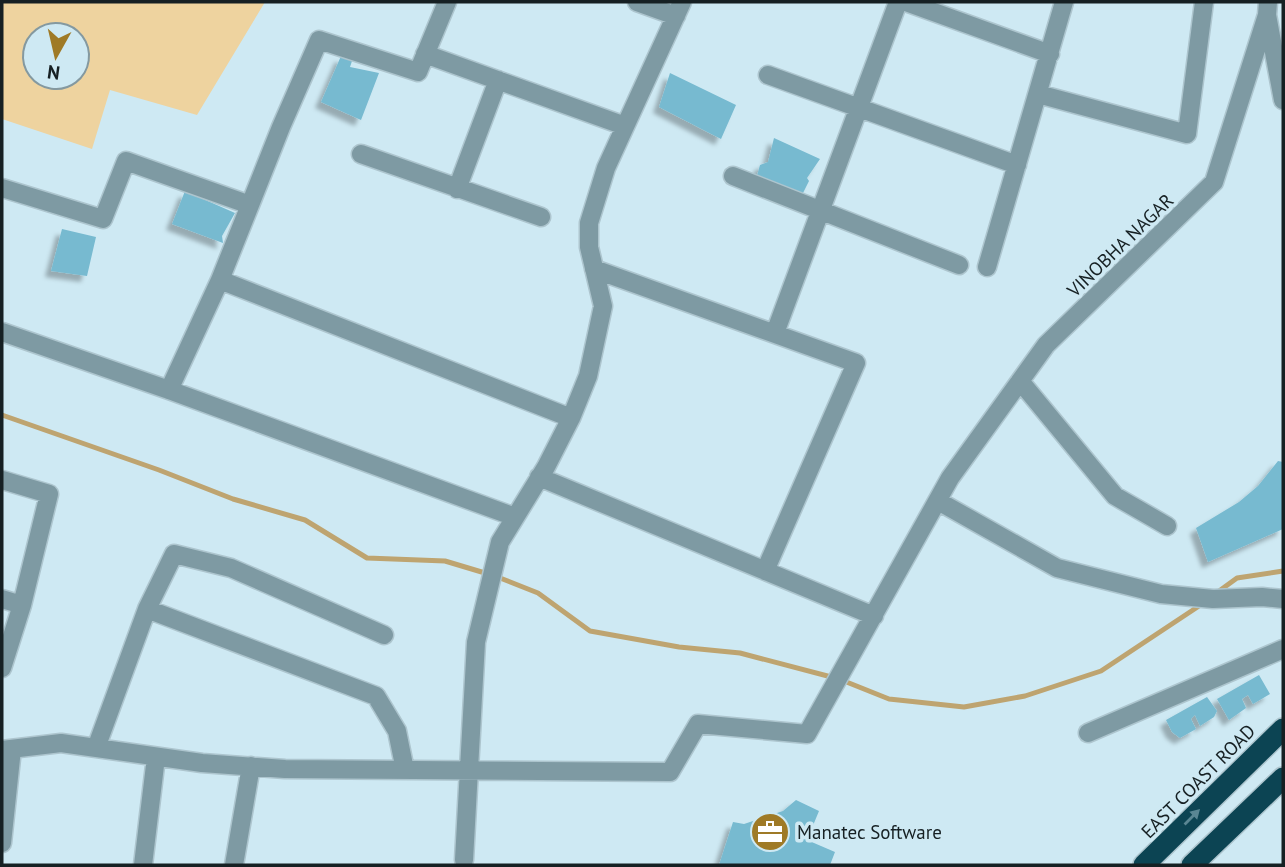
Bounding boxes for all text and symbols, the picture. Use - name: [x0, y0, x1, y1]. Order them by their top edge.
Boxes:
- north arrow: [21, 21, 91, 91]
- text: N: [46, 60, 61, 86]
- street label: VINOBHA NAGAR: [1061, 188, 1178, 303]
- street label: EAST COAST ROAD: [1136, 719, 1260, 843]
- one-way arrow: [1184, 809, 1200, 826]
- office icon: Manatec Software: [749, 811, 791, 853]
- place label: Manatec Software: [797, 820, 942, 844]

